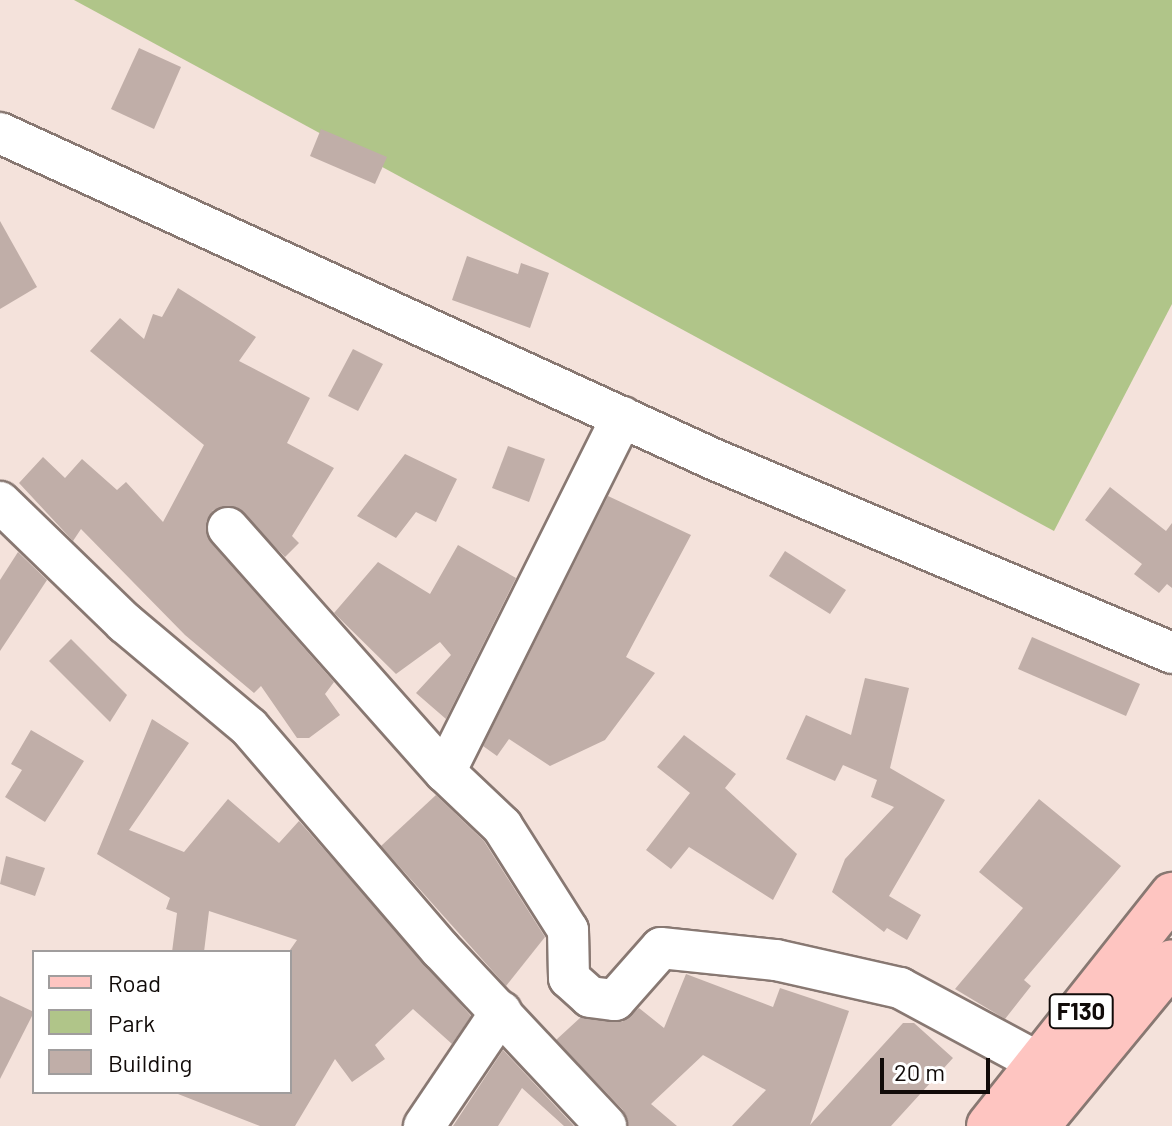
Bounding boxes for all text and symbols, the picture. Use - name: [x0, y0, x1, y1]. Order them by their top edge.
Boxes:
- legend: [32, 950, 292, 1094]
- text: Road: [108, 968, 161, 997]
- road number: F130: [1047, 991, 1115, 1031]
- text: Park: [108, 1008, 155, 1037]
- scale bar: [884, 1042, 994, 1092]
- text: Building: [108, 1048, 192, 1077]
- text: 20 m: [894, 1057, 945, 1086]

